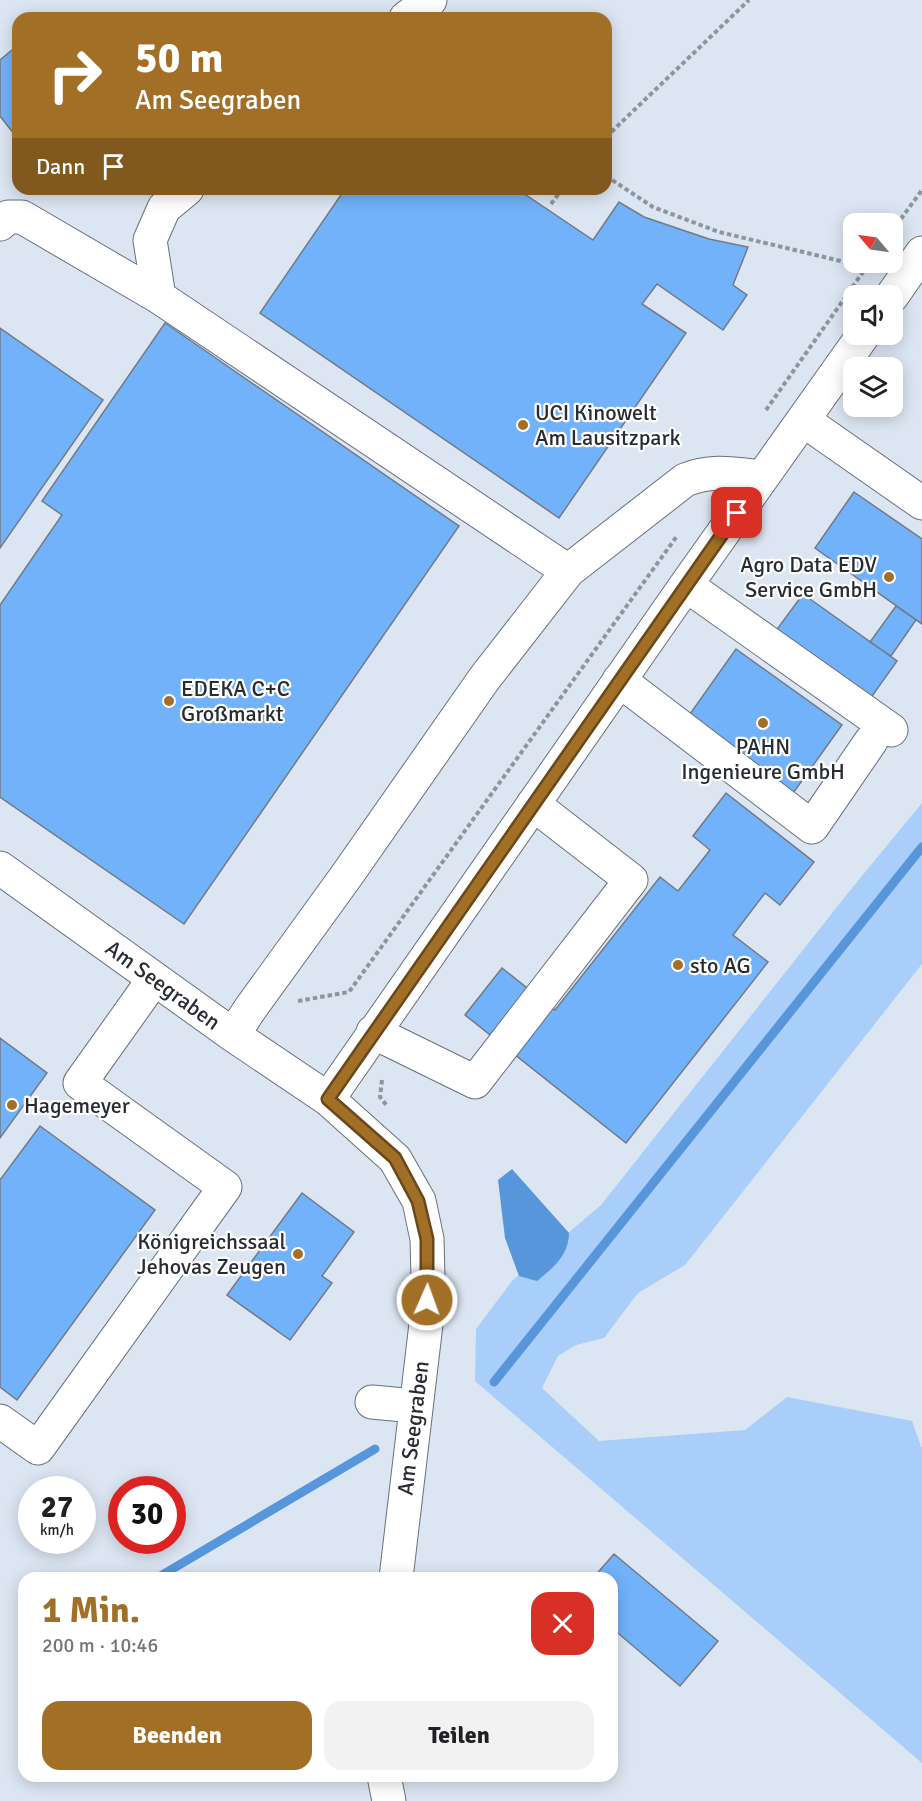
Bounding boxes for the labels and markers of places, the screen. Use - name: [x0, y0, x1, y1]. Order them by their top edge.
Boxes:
- place label: UCI Kinowelt Am Lausitzpark: [535, 399, 681, 451]
- marker: UCI Kinowelt Am Lausitzpark: [516, 418, 530, 432]
- pin: [711, 487, 762, 538]
- place label: Agro Data EDV Service GmbH: [740, 551, 877, 603]
- marker: Agro Data EDV Service GmbH: [882, 570, 896, 584]
- place label: EDEKA C+C Großmarkt: [181, 675, 290, 727]
- marker: EDEKA C+C Großmarkt: [162, 694, 176, 708]
- marker: PAHN Ingenieure GmbH: [756, 716, 770, 730]
- place label: PAHN Ingenieure GmbH: [681, 733, 845, 785]
- place label: sto AG: [690, 952, 751, 979]
- marker: sto AG: [671, 958, 685, 972]
- place label: Hagemeyer: [24, 1092, 130, 1119]
- marker: Hagemeyer: [5, 1098, 19, 1112]
- place label: Königreichssaal Jehovas Zeugen: [137, 1228, 286, 1280]
- marker: Königreichssaal Jehovas Zeugen: [291, 1247, 305, 1261]

